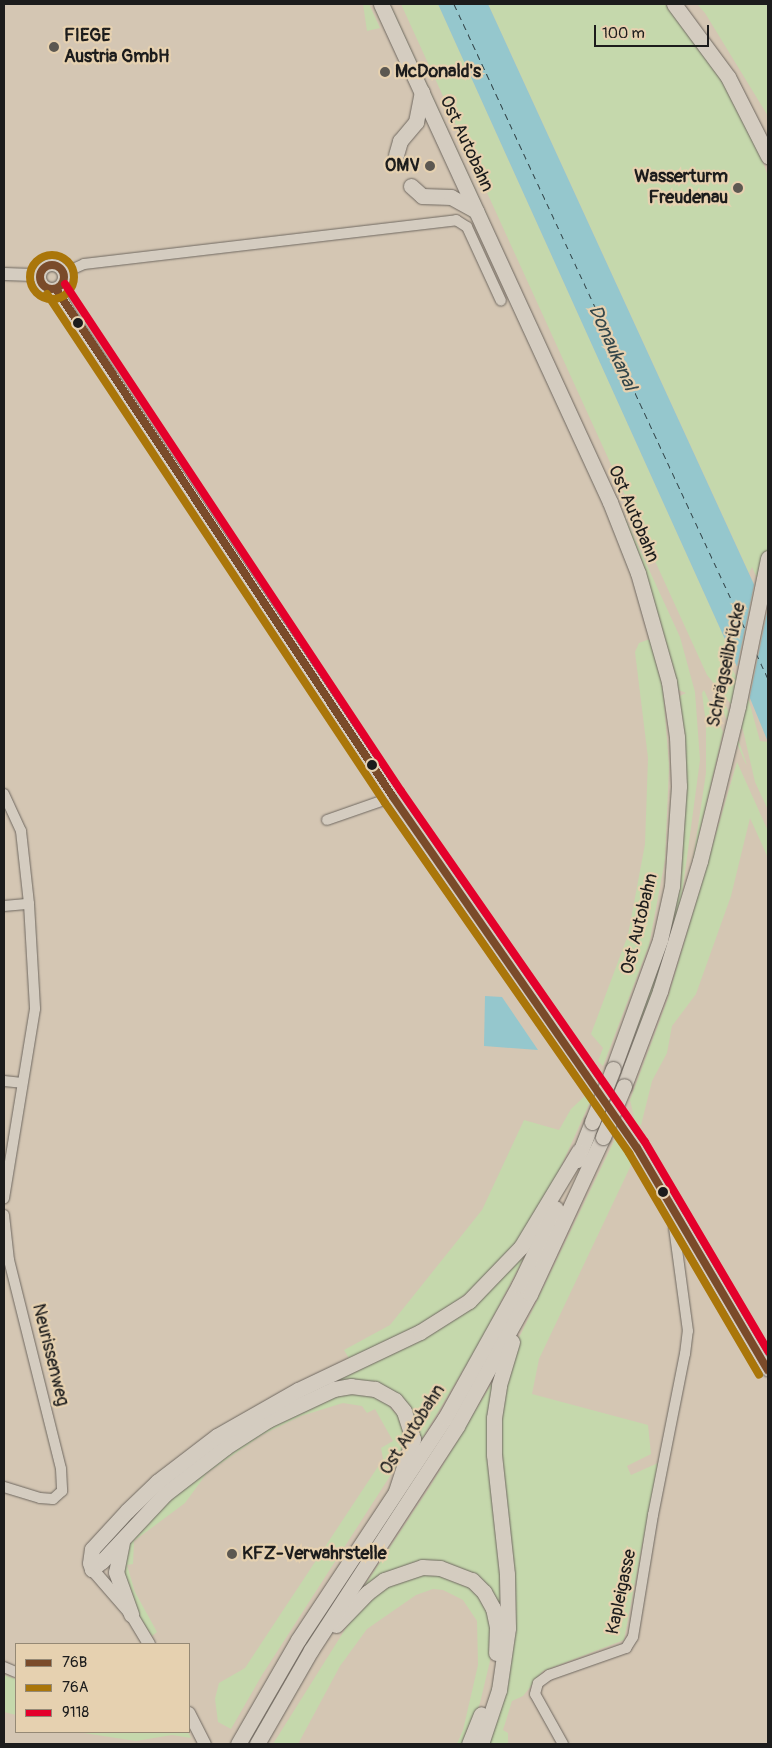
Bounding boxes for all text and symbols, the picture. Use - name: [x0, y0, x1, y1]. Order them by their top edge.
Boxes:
- scale bar: [597, 15, 712, 47]
- text: 100 m: [602, 24, 645, 43]
- place label: FIEGE Austria GmbH: [64, 26, 169, 68]
- marker: FIEGE Austria GmbH: [48, 41, 60, 53]
- place label: McDonald's: [395, 61, 481, 83]
- marker: McDonald's: [379, 66, 391, 78]
- street label: Ost Autobahn: [434, 93, 498, 195]
- place label: OMV: [385, 155, 420, 177]
- marker: OMV: [424, 160, 436, 172]
- place label: Wasserturm Freudenau: [634, 167, 728, 210]
- marker: Wasserturm Freudenau: [732, 182, 744, 194]
- water label: Donaukanal: [583, 302, 641, 394]
- unlabelled marker: [73, 318, 83, 328]
- street label: Ost Autobahn: [603, 462, 663, 566]
- street label: Schrägseilbrücke: [703, 601, 751, 729]
- unlabelled marker: [367, 760, 377, 770]
- street label: Ost Autobahn: [617, 871, 663, 977]
- unlabelled marker: [658, 1187, 668, 1197]
- street label: Neurissenweg: [27, 1302, 73, 1408]
- street label: Ost Autobahn: [376, 1381, 450, 1479]
- place label: KFZ-Verwahrstelle: [242, 1543, 387, 1565]
- street label: Kapleigasse: [602, 1547, 642, 1637]
- marker: KFZ-Verwahrstelle: [226, 1548, 238, 1560]
- legend: [15, 1643, 190, 1733]
- text: 76B: [62, 1653, 87, 1672]
- text: 76A: [62, 1678, 88, 1697]
- text: 9118: [62, 1703, 89, 1722]

